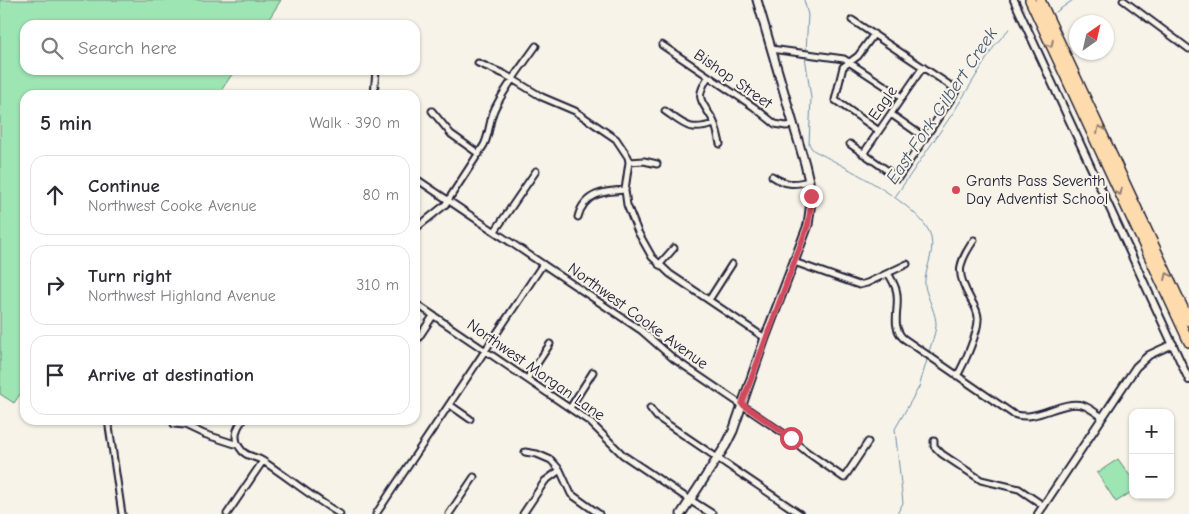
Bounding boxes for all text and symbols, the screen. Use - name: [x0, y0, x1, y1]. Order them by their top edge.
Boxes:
- north arrow: [1069, 15, 1114, 60]
- search box: [20, 20, 420, 75]
- water label: East Fork Gilbert Creek: [882, 24, 1002, 188]
- icon: search: [38, 34, 66, 62]
- text: Search here: [78, 37, 177, 59]
- one-way arrow: [1044, 39, 1055, 48]
- street label: Bishop Street: [691, 45, 776, 113]
- street label: Eagle: [865, 82, 901, 124]
- text: 5 min: [40, 111, 92, 135]
- text: Walk · 390 m: [309, 114, 400, 132]
- one-way arrow: [1096, 125, 1106, 134]
- place label: Grants Pass Seventh Day Adventist School: [966, 172, 1108, 208]
- text: Continue: [88, 175, 160, 197]
- icon: ahead: [41, 181, 69, 209]
- marker: Grants Pass Seventh Day Adventist School: [950, 184, 962, 196]
- route end: [800, 185, 823, 208]
- text: 80 m: [362, 186, 399, 204]
- one-way arrow: [1113, 187, 1123, 196]
- text: Northwest Cooke Avenue: [88, 197, 257, 215]
- street label: Northwest Cooke Avenue: [565, 259, 711, 373]
- text: Turn right: [88, 265, 172, 287]
- icon: right: [41, 271, 69, 299]
- one-way arrow: [1165, 273, 1175, 282]
- text: 310 m: [356, 276, 399, 294]
- text: Northwest Highland Avenue: [88, 287, 276, 305]
- street label: Northwest Morgan Lane: [464, 316, 608, 424]
- icon: arrive: [41, 361, 69, 389]
- text: Arrive at destination: [88, 364, 254, 386]
- map controls: [1129, 409, 1174, 499]
- button: +: [1129, 409, 1174, 454]
- route start: [780, 427, 803, 450]
- button: −: [1129, 454, 1174, 499]

